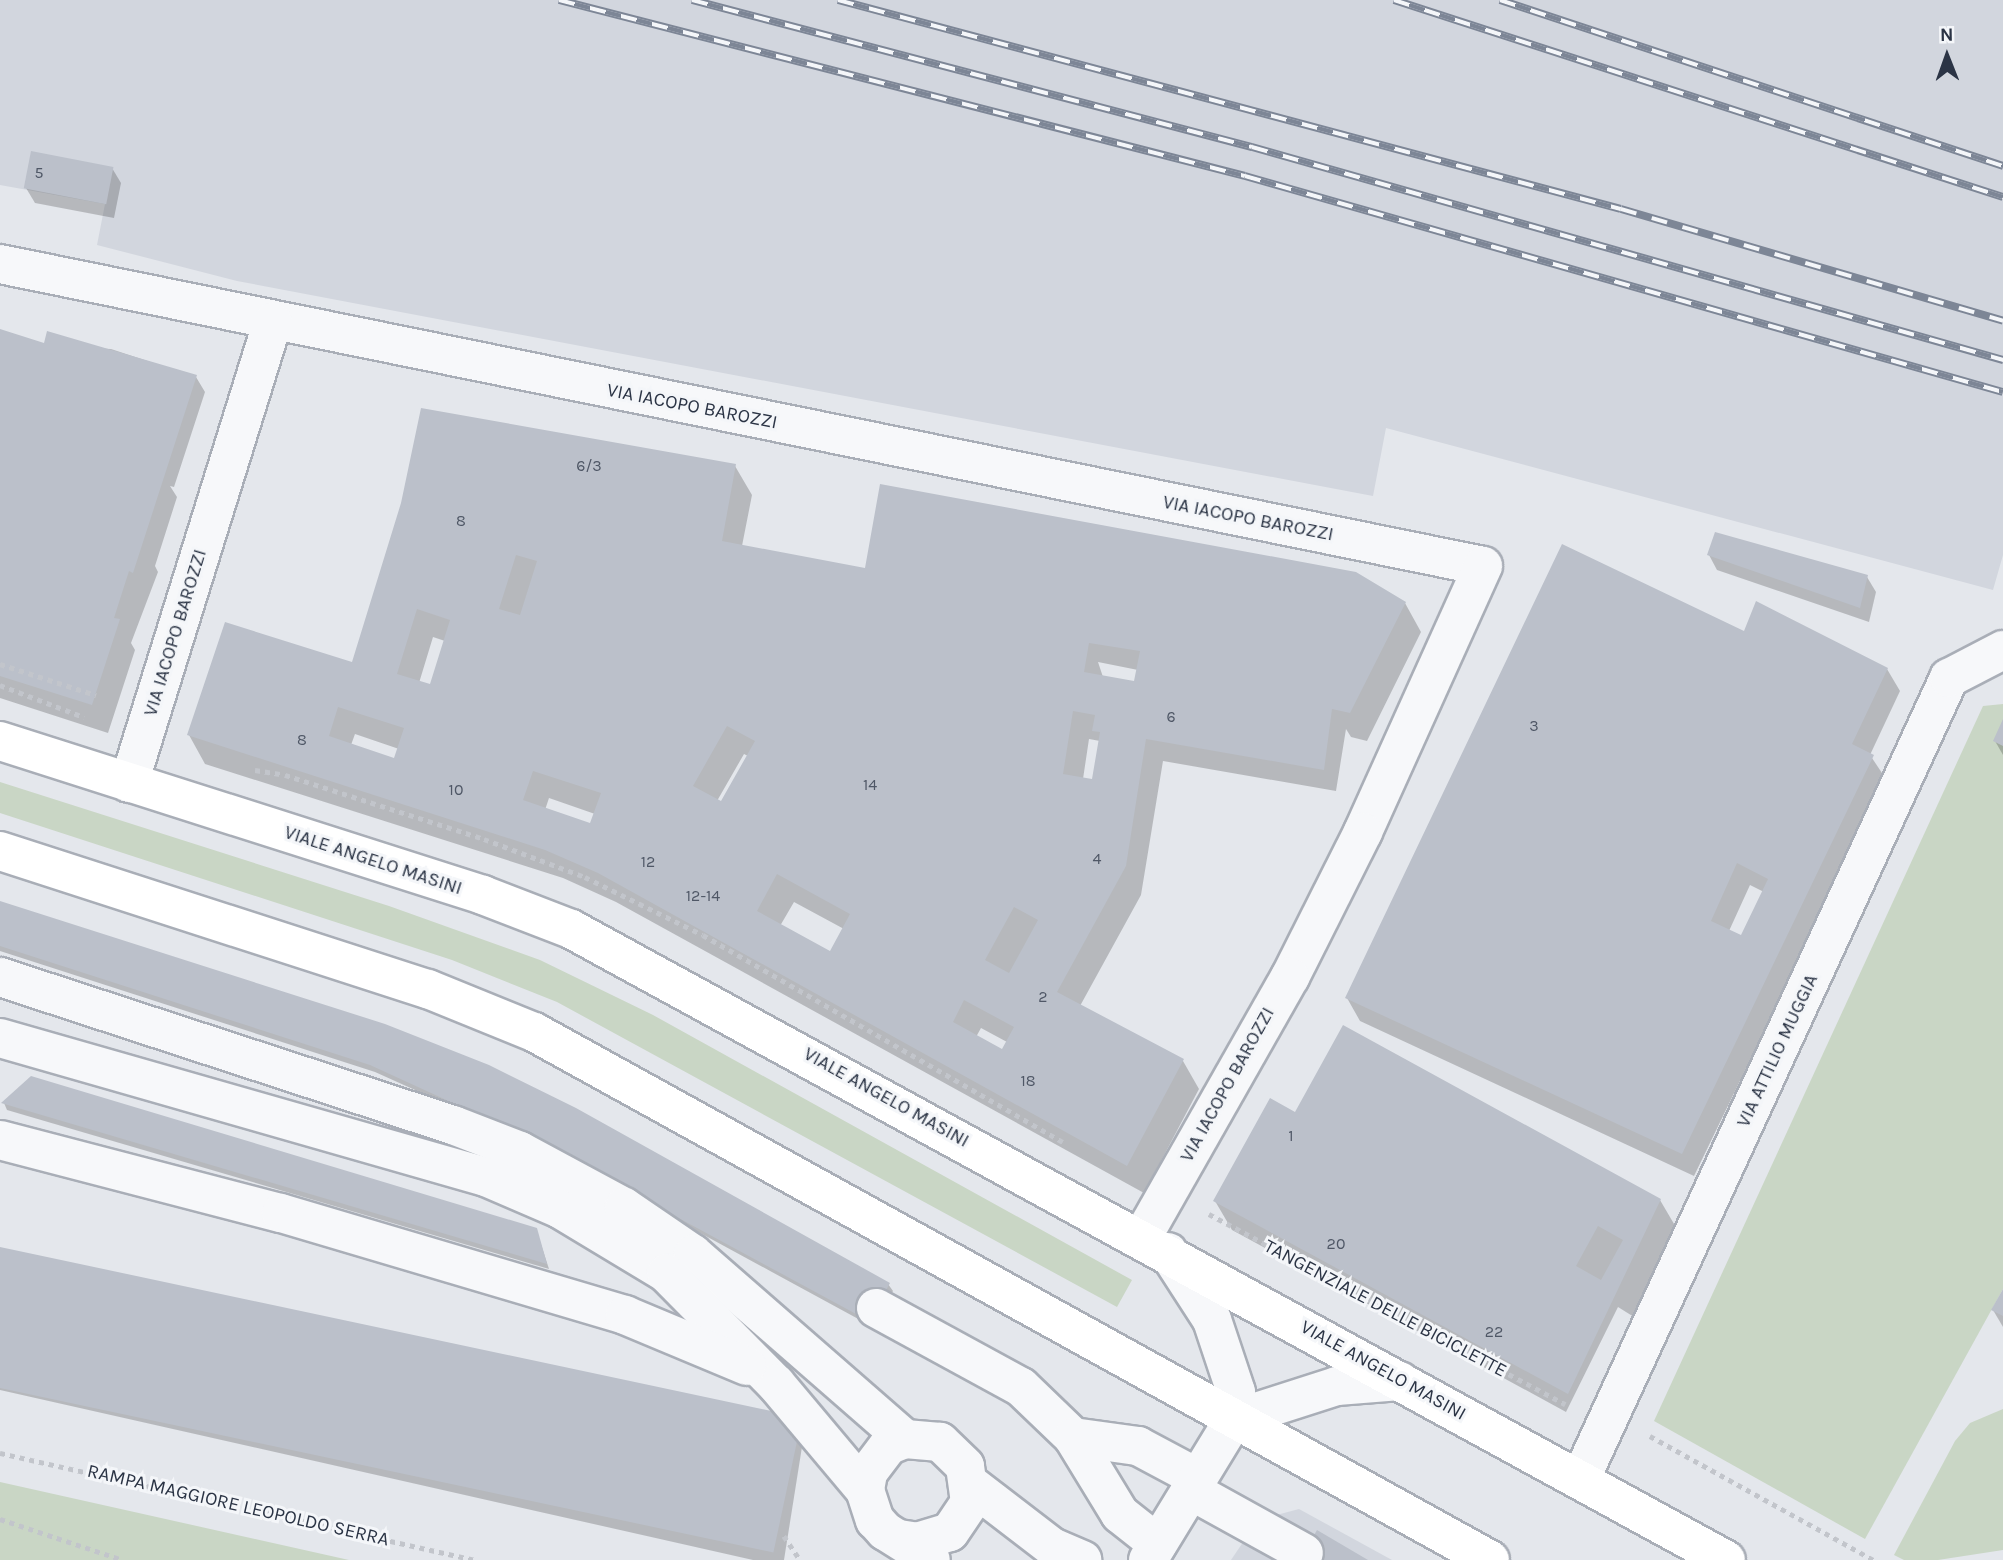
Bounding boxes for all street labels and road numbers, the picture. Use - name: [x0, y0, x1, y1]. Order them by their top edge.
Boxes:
- street label: VIA IACOPO BAROZZI: [605, 379, 779, 435]
- street label: VIA IACOPO BAROZZI: [1161, 491, 1335, 547]
- street label: VIA IACOPO BAROZZI: [140, 547, 212, 719]
- street label: VIALE ANGELO MASINI: [281, 821, 465, 901]
- street label: VIA ATTILIO MUGGIA: [1733, 971, 1823, 1131]
- street label: VIA IACOPO BAROZZI: [1176, 1004, 1280, 1166]
- street label: VIALE ANGELO MASINI: [799, 1043, 973, 1153]
- street label: TANGENZIALE DELLE BICICLETTE: [1260, 1235, 1510, 1383]
- street label: VIALE ANGELO MASINI: [1296, 1316, 1470, 1426]
- street label: RAMPA MAGGIORE LEOPOLDO SERRA: [85, 1460, 391, 1552]

